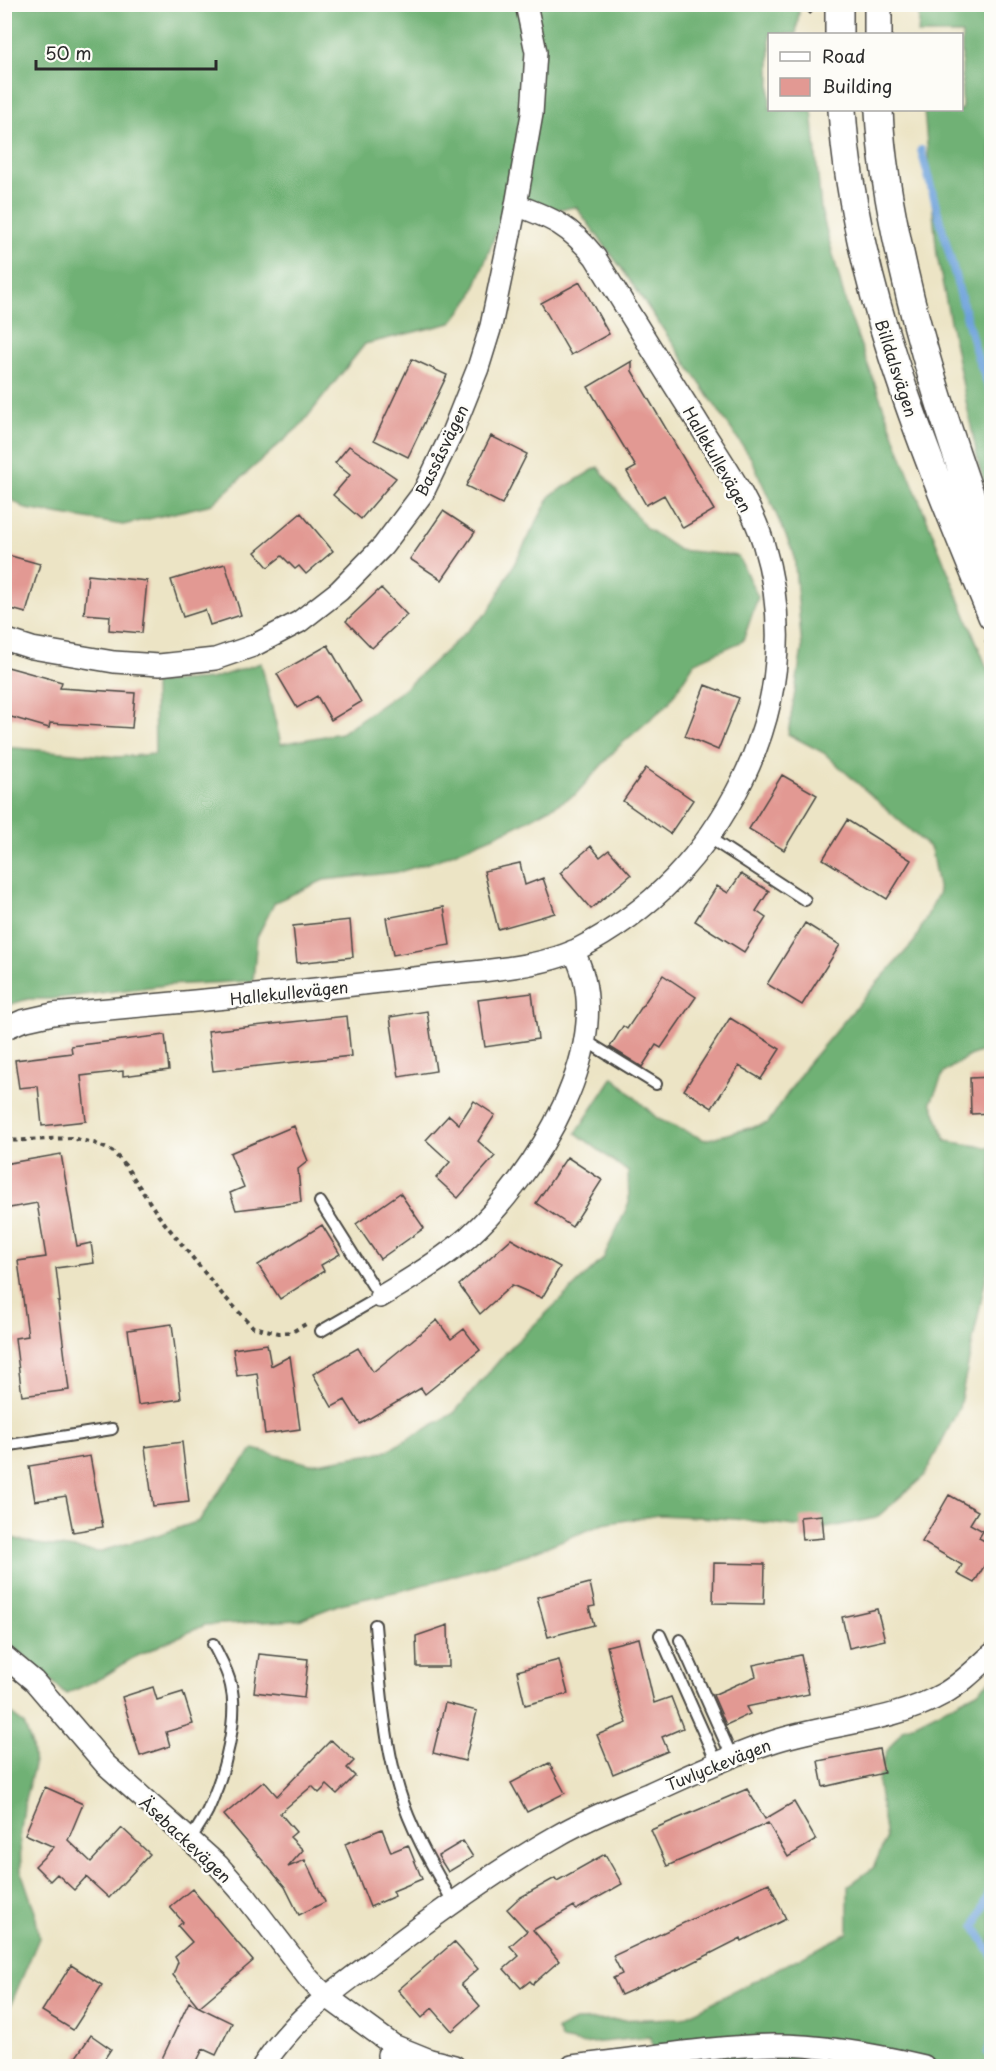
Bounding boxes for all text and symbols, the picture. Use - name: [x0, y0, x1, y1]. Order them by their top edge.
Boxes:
- scale bar: [36, 33, 216, 71]
- legend: [768, 33, 963, 111]
- text: 50 m: [45, 39, 92, 66]
- text: Road: [822, 42, 866, 69]
- text: Building: [822, 72, 892, 99]
- street label: Billdalsvägen: [870, 316, 924, 420]
- street label: Bassåsvägen: [408, 400, 474, 500]
- street label: Hallekullevägen: [678, 401, 758, 517]
- street label: Hallekullevägen: [229, 974, 349, 1010]
- street label: Tuvlyckevägen: [662, 1732, 774, 1796]
- street label: Äsebackevägen: [135, 1790, 237, 1888]

